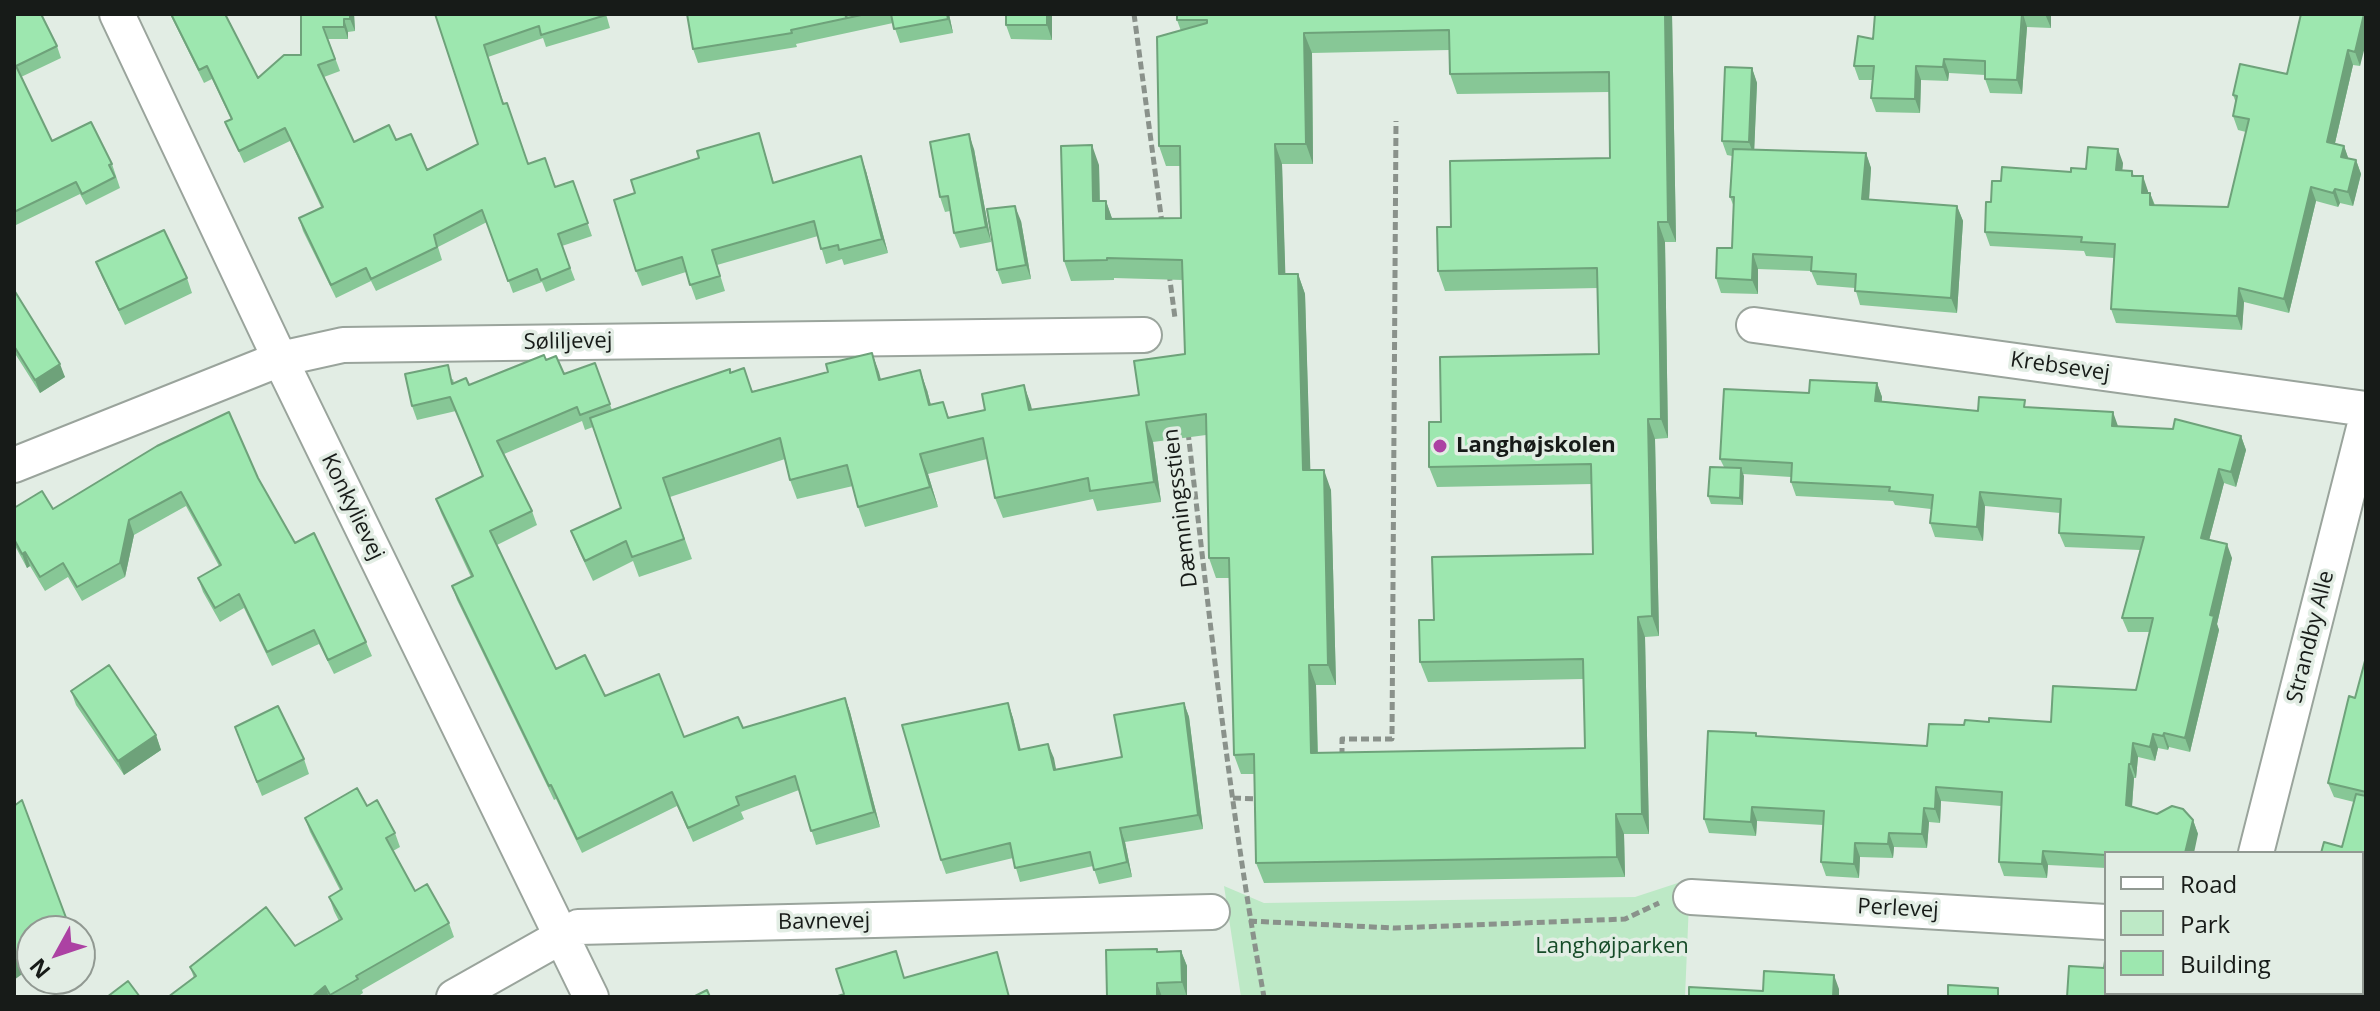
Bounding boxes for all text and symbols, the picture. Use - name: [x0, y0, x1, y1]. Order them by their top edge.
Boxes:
- street label: Søliljevej: [523, 328, 613, 356]
- street label: Krebsevej: [2009, 347, 2111, 387]
- street label: Dæmningsstien: [1158, 427, 1204, 589]
- place label: Langhøjskolen: [1456, 433, 1616, 459]
- marker: Langhøjskolen: [1431, 437, 1449, 455]
- street label: Konkylievej: [315, 449, 389, 565]
- street label: Strandby Alle: [2282, 568, 2340, 706]
- legend: [2104, 851, 2364, 995]
- text: Road: [2180, 867, 2237, 900]
- street label: Perlevej: [1857, 894, 1939, 924]
- text: Park: [2180, 907, 2230, 940]
- street label: Bavnevej: [778, 908, 870, 936]
- north arrow: [16, 915, 96, 995]
- park label: Langhøjparken: [1535, 934, 1689, 960]
- text: Building: [2180, 947, 2271, 980]
- text: N: [22, 953, 56, 986]

